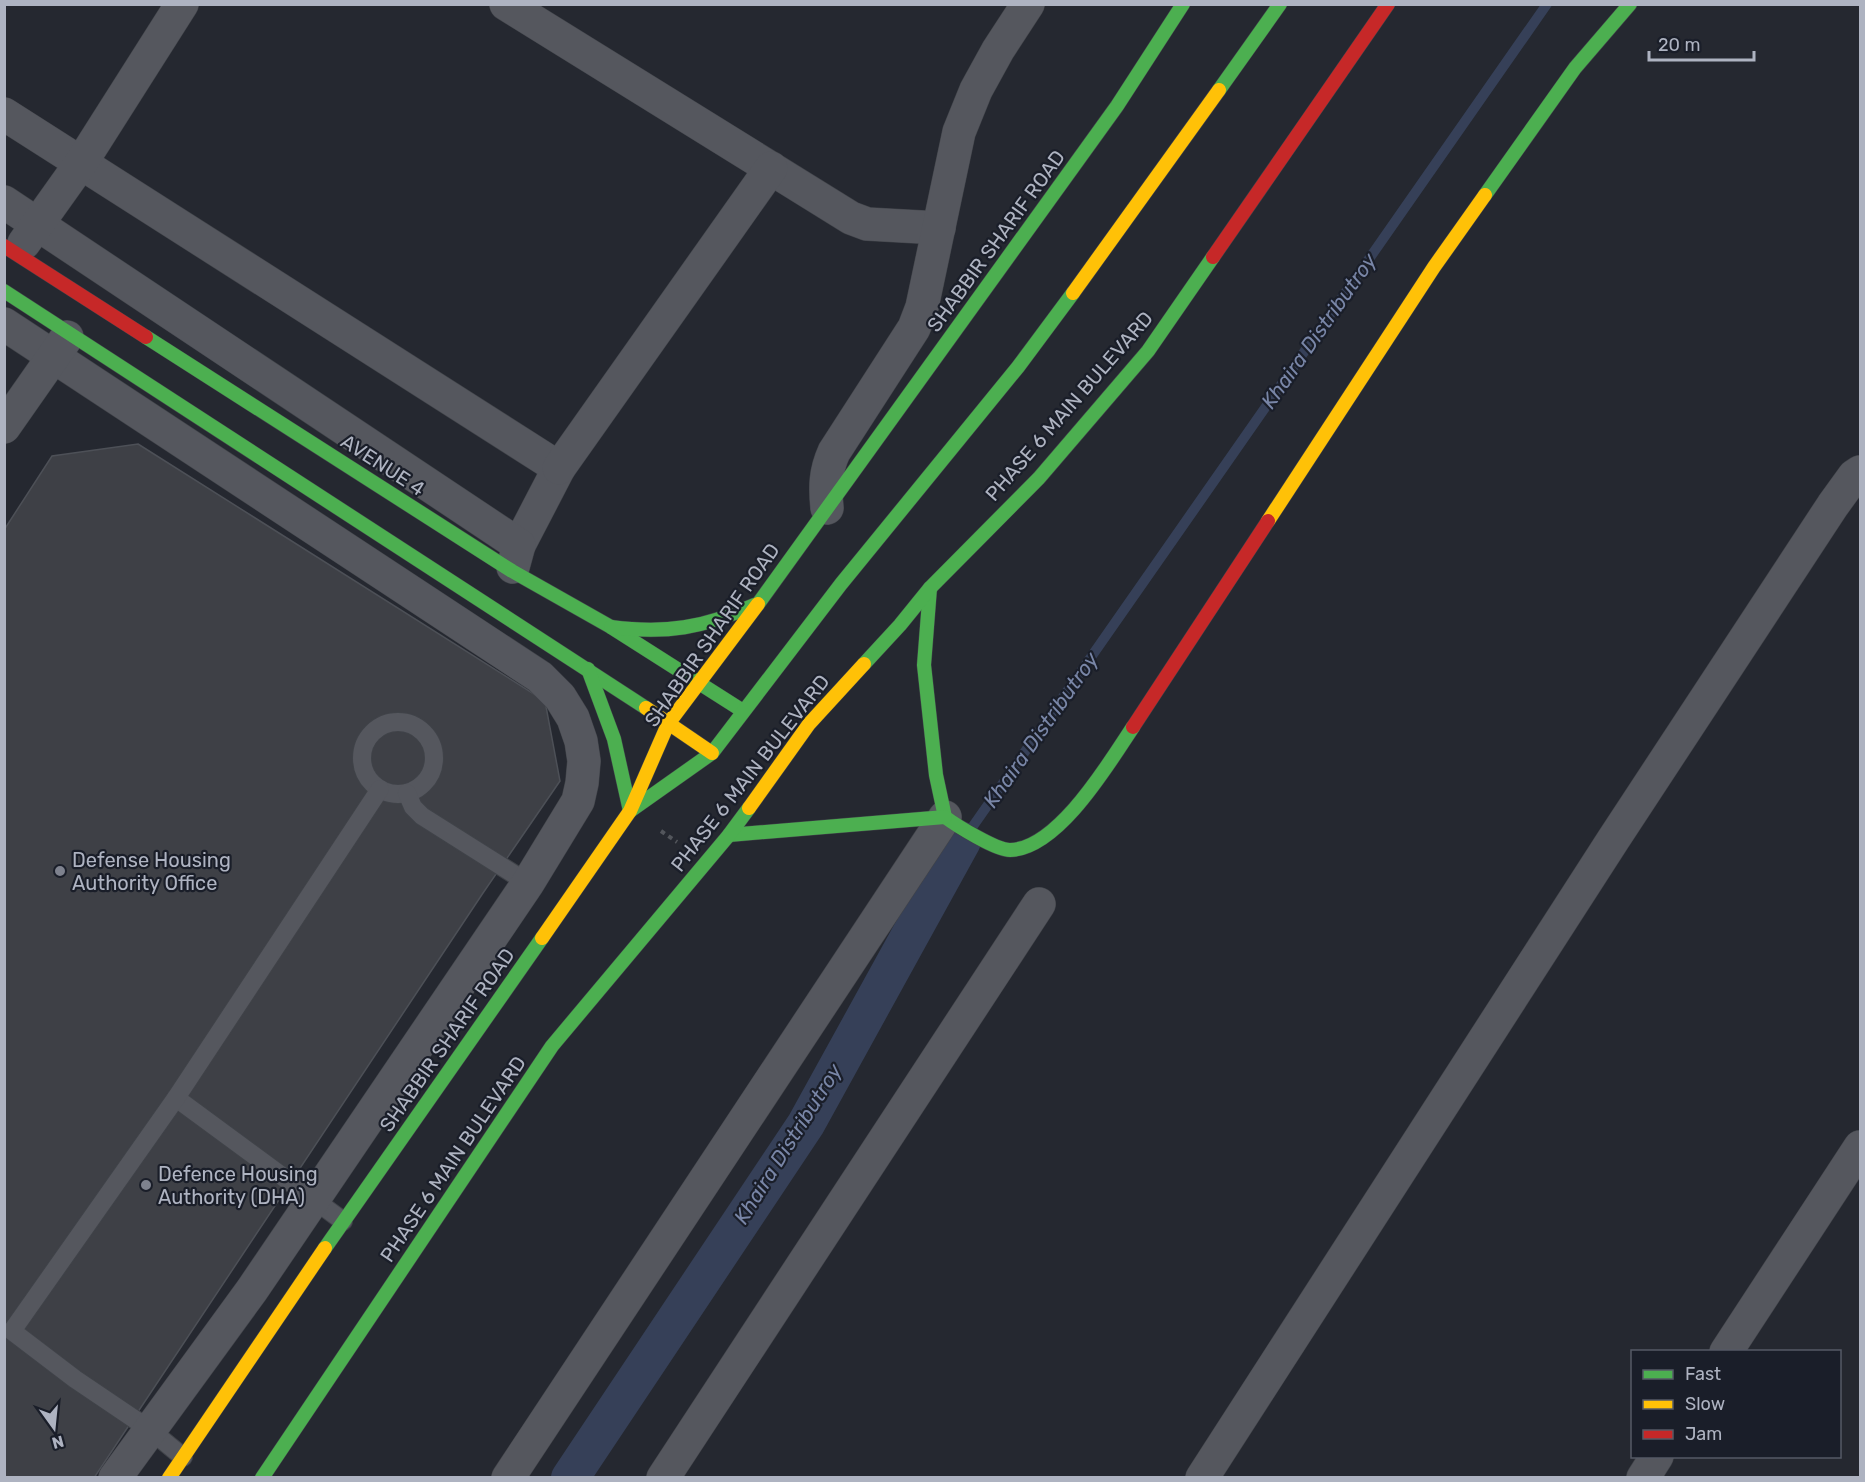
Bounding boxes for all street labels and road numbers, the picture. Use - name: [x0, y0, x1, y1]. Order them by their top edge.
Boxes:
- street label: SHABBIR SHARIF ROAD: [922, 145, 1070, 337]
- street label: PHASE 6 MAIN BULEVARD: [980, 306, 1158, 506]
- street label: AVENUE 4: [337, 429, 429, 501]
- street label: SHABBIR SHARIF ROAD: [639, 539, 785, 731]
- street label: PHASE 6 MAIN BULEVARD: [666, 670, 834, 876]
- street label: SHABBIR SHARIF ROAD: [374, 944, 520, 1136]
- street label: PHASE 6 MAIN BULEVARD: [375, 1051, 531, 1267]

